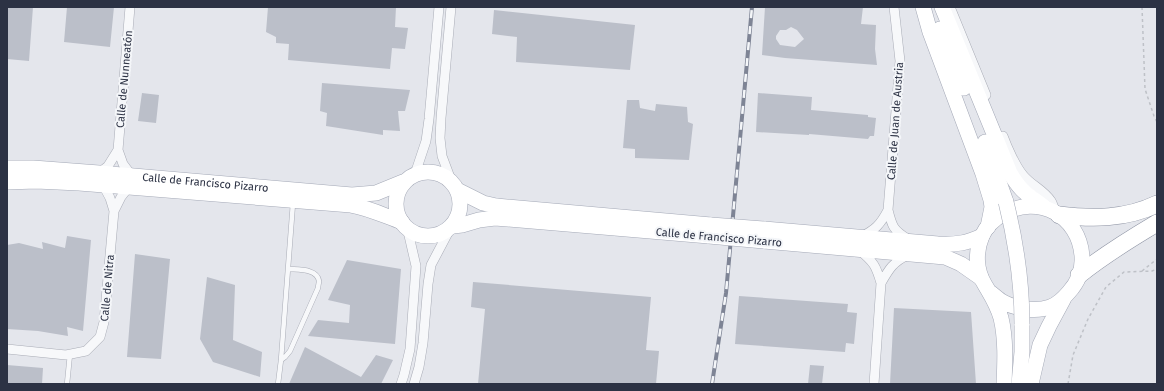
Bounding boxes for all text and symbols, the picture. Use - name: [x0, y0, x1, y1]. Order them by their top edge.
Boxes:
- street label: Calle de Nunneatón: [114, 30, 135, 128]
- street label: Calle de Juan de Austria: [885, 61, 906, 181]
- street label: Calle de Francisco Pizarro: [142, 171, 269, 195]
- street label: Calle de Francisco Pizarro: [655, 226, 783, 249]
- street label: Calle de Nitra: [98, 254, 117, 322]

